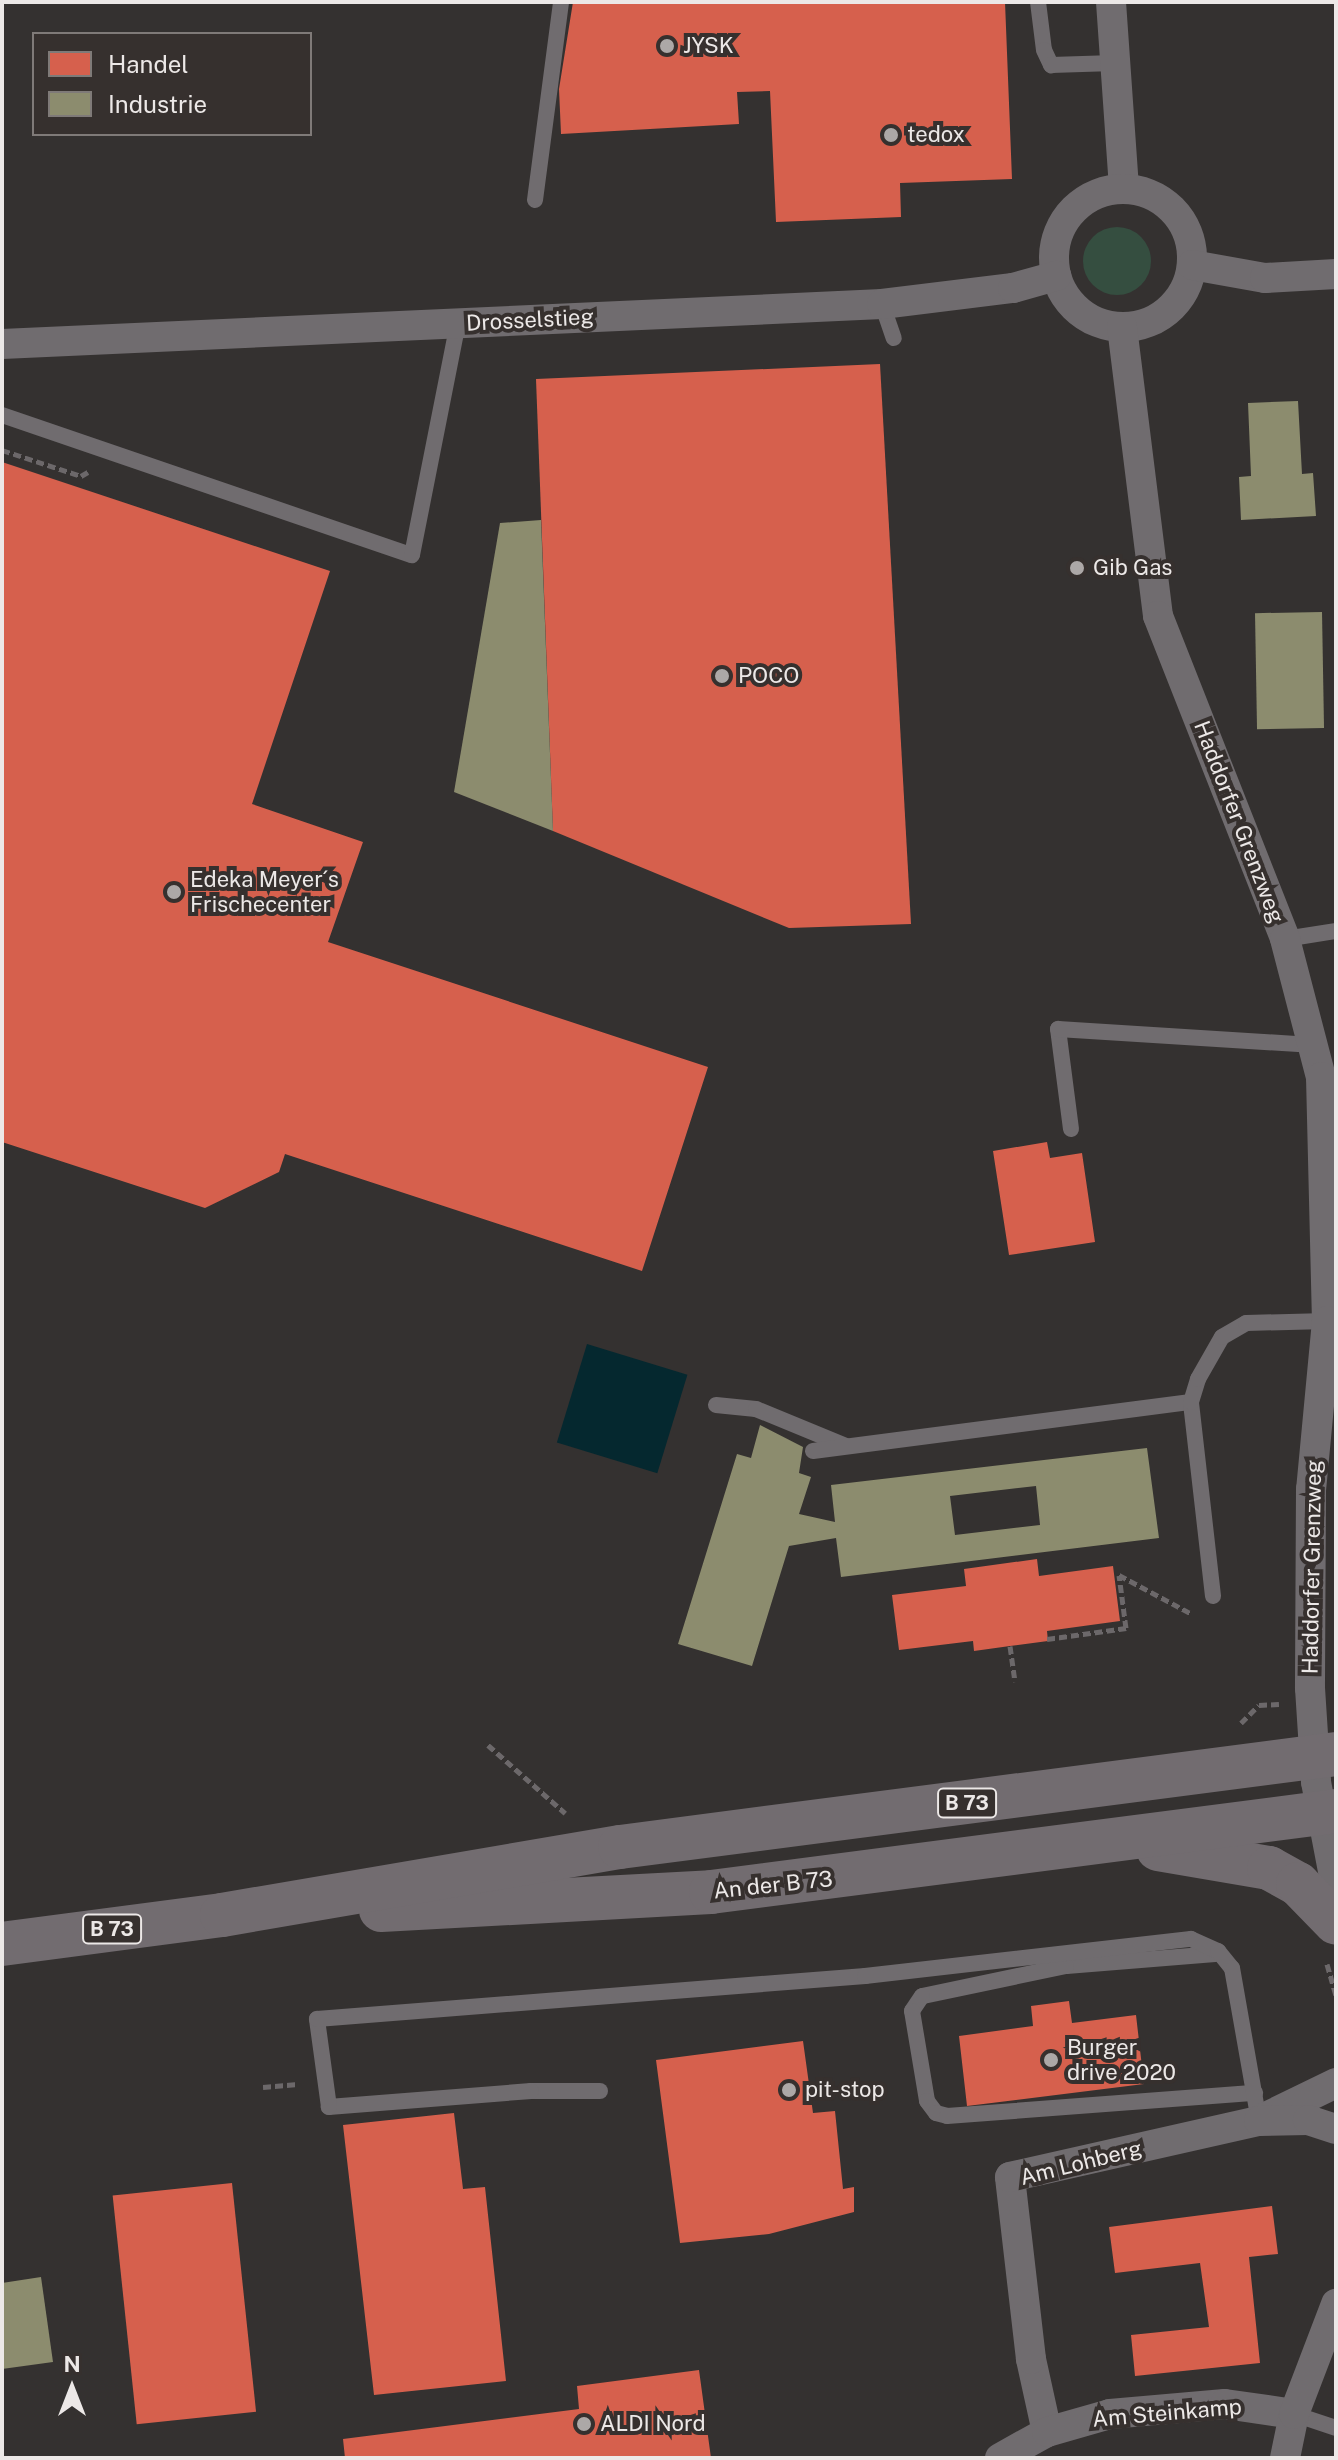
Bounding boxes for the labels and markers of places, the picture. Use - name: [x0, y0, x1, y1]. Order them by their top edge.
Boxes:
- place label: JYSK: [683, 33, 734, 59]
- marker: JYSK: [658, 37, 676, 55]
- place label: tedox: [907, 122, 965, 148]
- marker: tedox: [882, 126, 900, 144]
- place label: Gib Gas: [1093, 555, 1172, 581]
- marker: Gib Gas: [1068, 559, 1086, 577]
- place label: POCO: [738, 663, 799, 689]
- marker: POCO: [713, 667, 731, 685]
- place label: Edeka Meyer´s Frischecenter: [190, 866, 339, 918]
- marker: Edeka Meyer´s Frischecenter: [165, 883, 183, 901]
- place label: Burger drive 2020: [1067, 2034, 1176, 2086]
- marker: Burger drive 2020: [1042, 2051, 1060, 2069]
- place label: pit-stop: [805, 2077, 885, 2103]
- marker: pit-stop: [780, 2081, 798, 2099]
- place label: ALDI Nord: [600, 2411, 706, 2437]
- marker: ALDI Nord: [575, 2415, 593, 2433]

